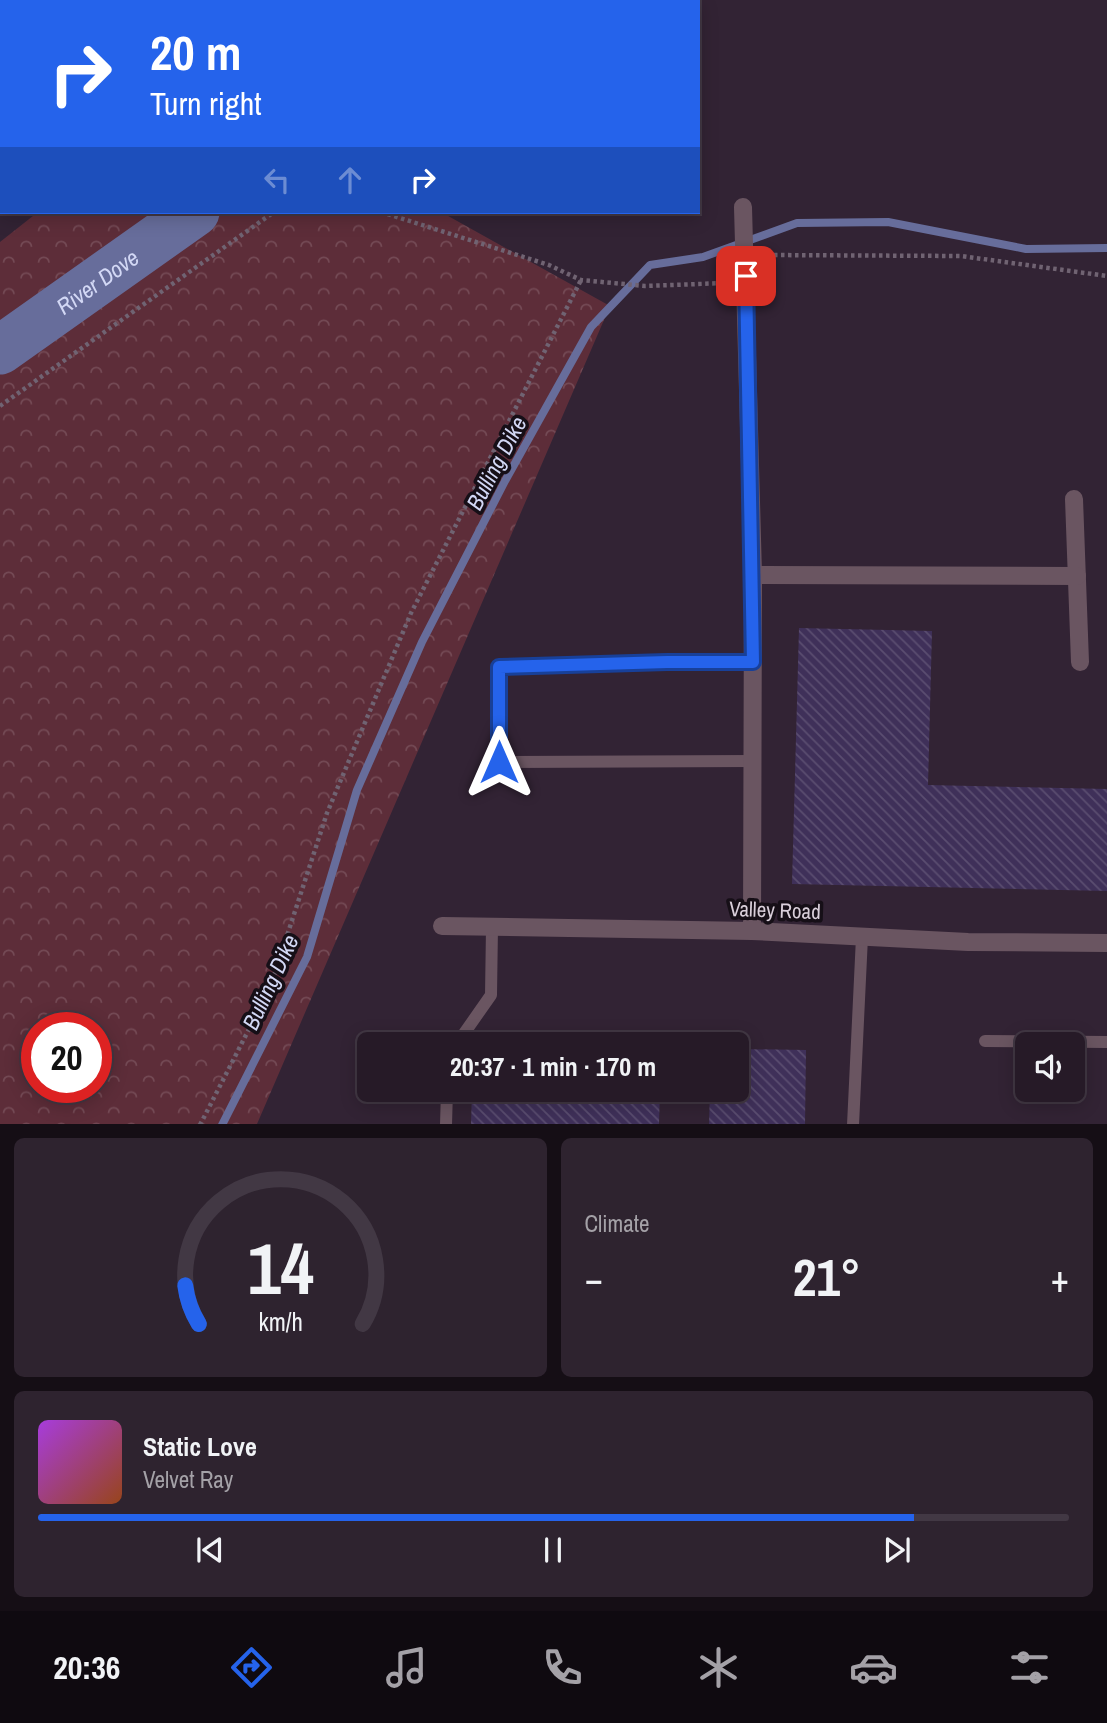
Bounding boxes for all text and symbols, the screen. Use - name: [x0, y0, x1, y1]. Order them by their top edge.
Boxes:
- text: 20 m: [150, 19, 242, 85]
- icon: right: [35, 28, 126, 119]
- text: Turn right: [150, 82, 262, 125]
- icon: left: [258, 161, 296, 199]
- icon: ahead: [331, 161, 369, 199]
- icon: right: [404, 161, 442, 199]
- water label: River Dove: [50, 241, 145, 321]
- pin: [716, 246, 776, 306]
- icon: arrive: [727, 257, 765, 295]
- water label: Bulling Dike: [458, 411, 534, 515]
- position arrow: [462, 725, 536, 799]
- street label: Valley Road: [729, 894, 821, 926]
- water label: Bulling Dike: [234, 929, 306, 1035]
- speed limit sign: 20: [21, 1012, 112, 1103]
- map controls: [1015, 1032, 1085, 1102]
- button: sound: [1015, 1032, 1085, 1102]
- text: 20:37 · 1 min · 170 m: [450, 1049, 656, 1084]
- text: Climate: [585, 1208, 649, 1239]
- text: 14: [247, 1219, 313, 1317]
- text: 21°: [793, 1242, 861, 1312]
- text: −: [585, 1253, 603, 1304]
- text: +: [1051, 1253, 1069, 1304]
- text: km/h: [258, 1304, 302, 1338]
- text: Static Love: [143, 1429, 257, 1464]
- text: Velvet Ray: [143, 1464, 233, 1495]
- icon: previous: [191, 1531, 229, 1569]
- icon: pause: [534, 1531, 572, 1569]
- icon: next: [878, 1531, 916, 1569]
- icon: directions: [227, 1643, 276, 1692]
- icon: music: [382, 1643, 431, 1692]
- icon: phone: [538, 1643, 587, 1692]
- icon: climate: [694, 1643, 743, 1692]
- icon: car: [849, 1643, 898, 1692]
- icon: filters: [1005, 1643, 1054, 1692]
- text: 20:36: [53, 1646, 120, 1689]

